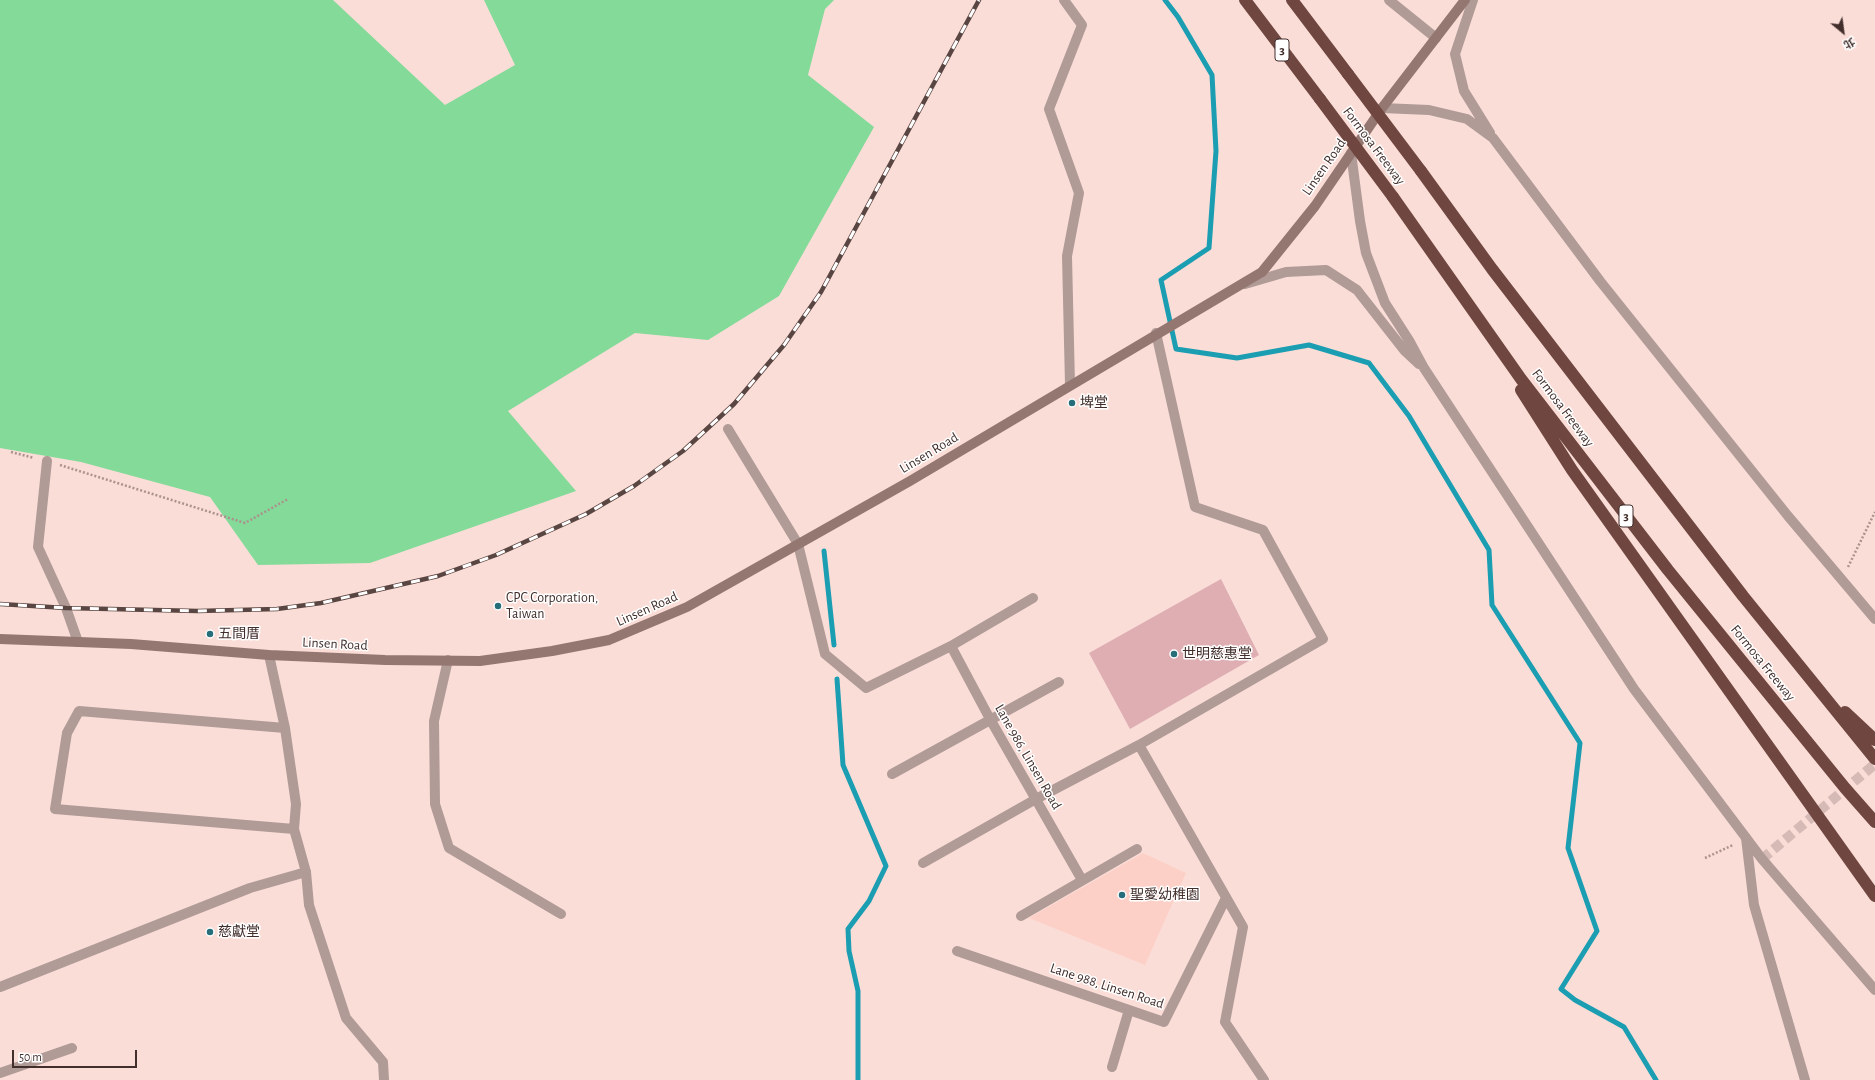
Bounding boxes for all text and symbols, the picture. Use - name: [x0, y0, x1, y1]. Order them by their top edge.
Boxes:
- north arrow: [1823, 12, 1863, 52]
- text: 北: [1842, 35, 1857, 50]
- road number: 3: [1275, 39, 1289, 61]
- street label: Formosa Freeway: [1339, 104, 1409, 188]
- street label: Linsen Road: [1298, 135, 1350, 199]
- street label: Formosa Freeway: [1528, 366, 1598, 450]
- place label: 埤堂: [1080, 395, 1108, 411]
- marker: 埤堂: [1067, 398, 1077, 408]
- street label: Linsen Road: [897, 429, 961, 477]
- road number: 3: [1619, 505, 1633, 527]
- street label: Linsen Road: [614, 588, 680, 630]
- place label: CPC Corporation, Taiwan: [506, 590, 598, 622]
- marker: CPC Corporation, Taiwan: [493, 601, 503, 611]
- street label: Formosa Freeway: [1727, 621, 1799, 705]
- place label: 五間厝: [218, 626, 260, 642]
- marker: 五間厝: [205, 629, 215, 639]
- street label: Linsen Road: [302, 634, 368, 654]
- place label: 世明慈惠堂: [1182, 646, 1252, 662]
- marker: 世明慈惠堂: [1169, 649, 1179, 659]
- street label: Lane 986, Linsen Road: [991, 701, 1065, 813]
- place label: 聖愛幼稚園: [1130, 887, 1200, 903]
- marker: 聖愛幼稚園: [1117, 890, 1127, 900]
- place label: 慈獻堂: [218, 924, 260, 940]
- marker: 慈獻堂: [205, 927, 215, 937]
- street label: Lane 988, Linsen Road: [1048, 960, 1166, 1012]
- scale bar: [14, 1042, 139, 1068]
- text: 50 m: [19, 1051, 42, 1063]

